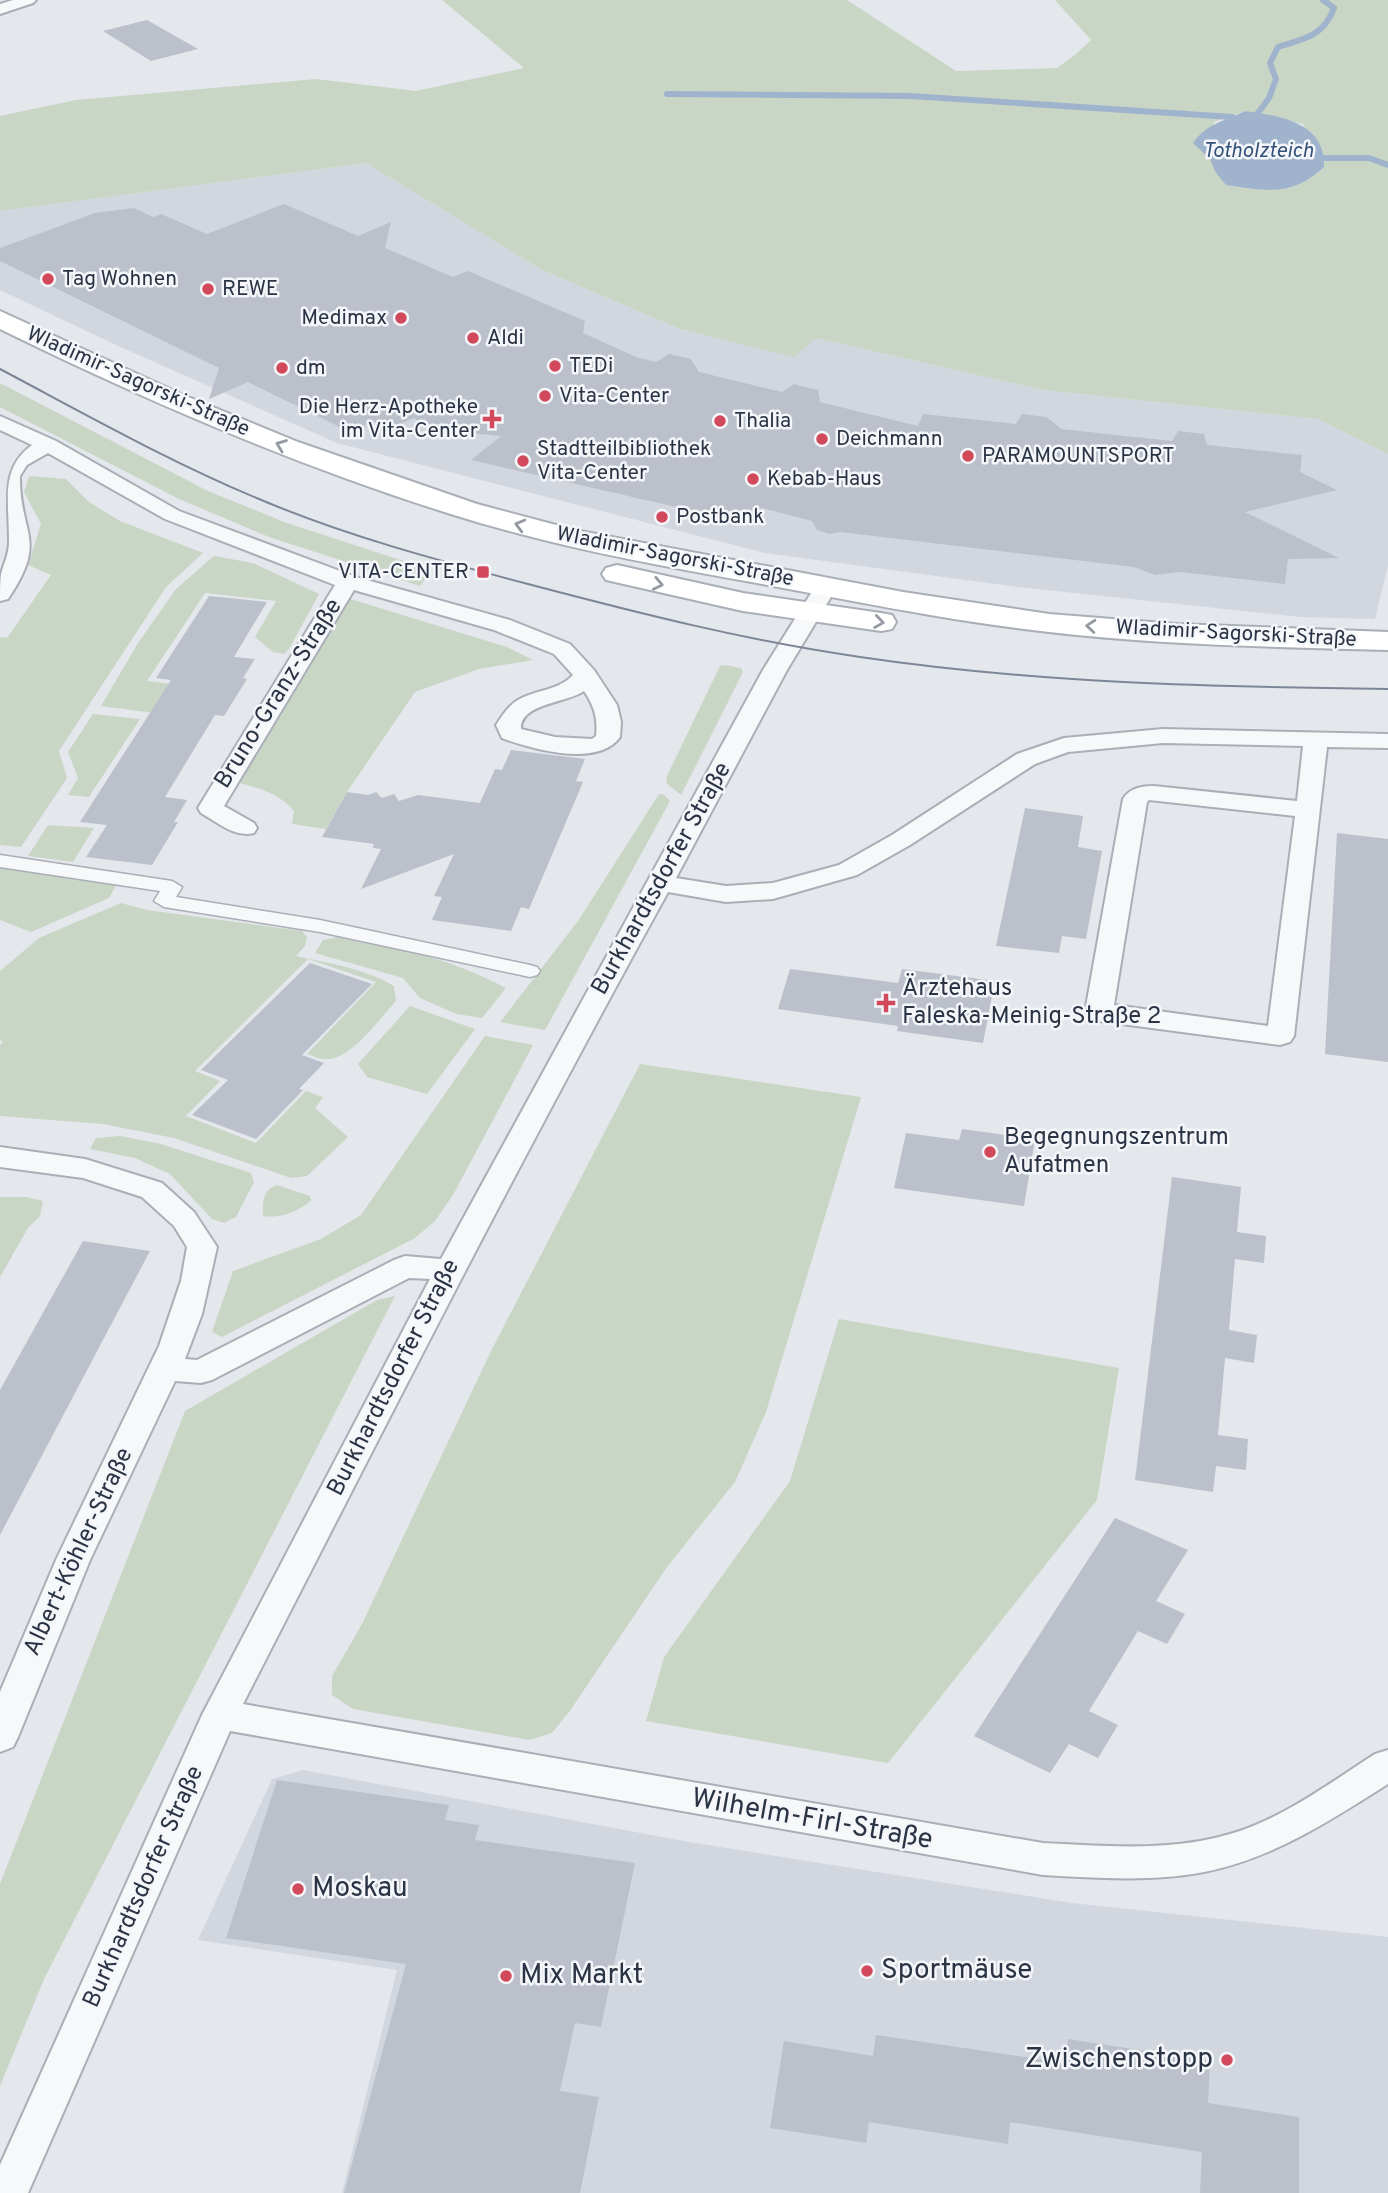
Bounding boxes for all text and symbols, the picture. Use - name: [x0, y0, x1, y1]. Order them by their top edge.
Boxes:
- water label: Totholzteich: [1203, 138, 1314, 165]
- place label: Tag Wohnen: [62, 266, 177, 293]
- marker: Tag Wohnen: [40, 271, 56, 287]
- place label: REWE: [222, 276, 278, 303]
- marker: REWE: [200, 281, 216, 297]
- place label: Medimax: [301, 305, 387, 332]
- marker: Medimax: [393, 310, 409, 326]
- street label: Wladimir-Sagorski-Straße: [22, 321, 254, 443]
- place label: Aldi: [487, 325, 524, 352]
- marker: Aldi: [465, 330, 481, 346]
- place label: TEDi: [569, 353, 613, 380]
- place label: dm: [296, 355, 326, 382]
- marker: TEDi: [547, 358, 563, 374]
- marker: dm: [274, 360, 290, 376]
- place label: Vita-Center: [559, 383, 669, 410]
- marker: Vita-Center: [537, 388, 553, 404]
- place label: Die Herz-Apotheke im Vita-Center: [299, 394, 478, 445]
- place label: Thalia: [734, 408, 791, 435]
- marker: Die Herz-Apotheke im Vita-Center: [484, 411, 500, 427]
- marker: Thalia: [712, 413, 728, 429]
- place label: Deichmann: [836, 426, 942, 453]
- marker: Deichmann: [814, 431, 830, 447]
- place label: Stadtteilbibliothek Vita-Center: [537, 436, 711, 487]
- one-way arrow: [275, 440, 287, 454]
- place label: PARAMOUNTSPORT: [982, 443, 1174, 470]
- marker: PARAMOUNTSPORT: [960, 448, 976, 464]
- marker: Stadtteilbibliothek Vita-Center: [515, 453, 531, 469]
- place label: Kebab-Haus: [767, 466, 882, 493]
- marker: Kebab-Haus: [745, 471, 761, 487]
- place label: Postbank: [676, 504, 764, 531]
- marker: Postbank: [654, 509, 670, 525]
- one-way arrow: [514, 518, 526, 533]
- street label: Wladimir-Sagorski-Straße: [554, 521, 796, 593]
- place label: VITA-CENTER: [338, 559, 469, 586]
- marker: VITA-CENTER: [475, 564, 491, 580]
- one-way arrow: [652, 575, 664, 590]
- street label: Bruno-Granz-Straße: [208, 593, 350, 795]
- one-way arrow: [874, 614, 885, 629]
- street label: Wladimir-Sagorski-Straße: [1115, 614, 1357, 654]
- one-way arrow: [1085, 619, 1096, 634]
- street label: Burkhardtsdorfer Straße: [585, 757, 739, 1001]
- place label: Ärztehaus Faleska-Meinig-Straße 2: [902, 973, 1161, 1032]
- marker: Ärztehaus Faleska-Meinig-Straße 2: [876, 993, 896, 1013]
- place label: Begegnungszentrum Aufatmen: [1004, 1123, 1229, 1181]
- marker: Begegnungszentrum Aufatmen: [982, 1144, 998, 1160]
- street label: Burkhardtsdorfer Straße: [321, 1255, 467, 1501]
- street label: Albert-Köhler-Straße: [18, 1443, 140, 1661]
- street label: Burkhardtsdorfer Straße: [77, 1761, 211, 2013]
- street label: Wilhelm-Firl-Straße: [689, 1781, 935, 1859]
- place label: Moskau: [312, 1871, 408, 1907]
- marker: Moskau: [290, 1881, 306, 1897]
- place label: Sportmäuse: [881, 1953, 1032, 1989]
- place label: Mix Markt: [520, 1958, 643, 1994]
- marker: Sportmäuse: [859, 1963, 875, 1979]
- marker: Mix Markt: [498, 1968, 514, 1984]
- place label: Zwischenstopp: [1025, 2042, 1213, 2078]
- marker: Zwischenstopp: [1219, 2052, 1235, 2068]

